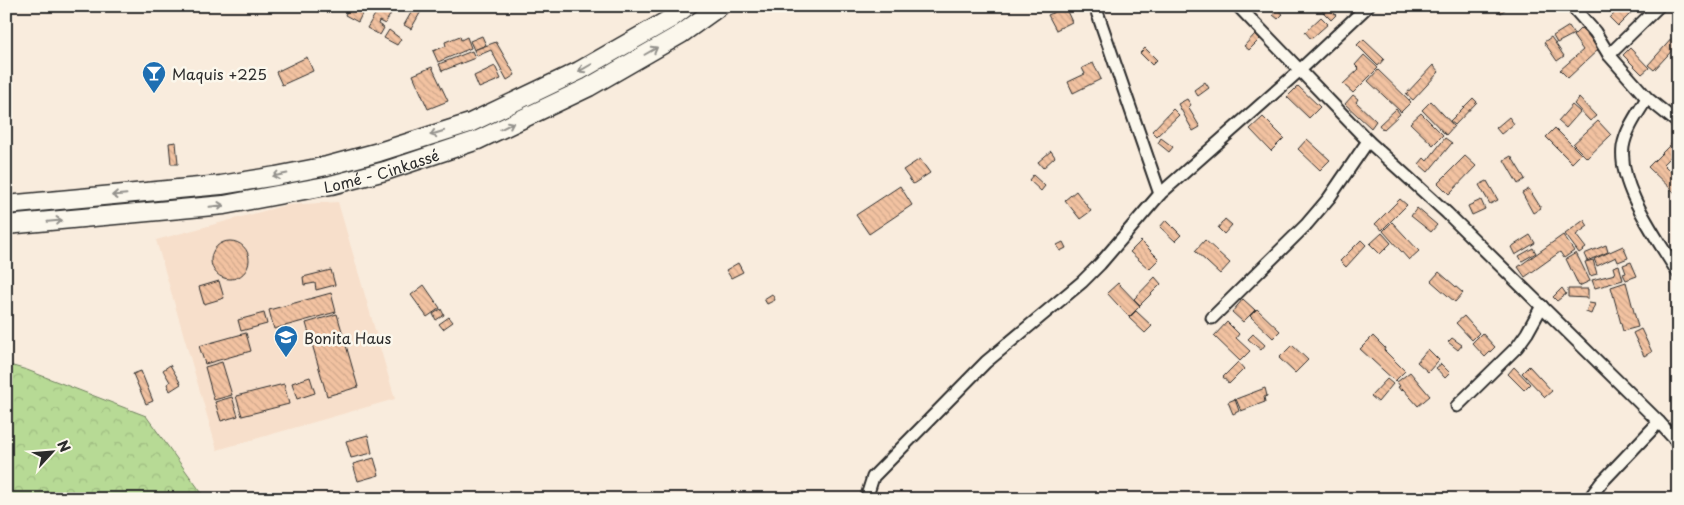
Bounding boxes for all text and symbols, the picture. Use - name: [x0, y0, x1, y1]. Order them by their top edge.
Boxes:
- one-way arrow: [644, 46, 659, 56]
- bar icon: Maquis +225: [141, 60, 167, 94]
- place label: Maquis +225: [172, 62, 267, 85]
- one-way arrow: [579, 63, 593, 73]
- one-way arrow: [499, 121, 514, 131]
- one-way arrow: [430, 129, 446, 139]
- street label: Lomé - Cinkassé: [322, 142, 442, 198]
- one-way arrow: [273, 171, 289, 181]
- one-way arrow: [111, 190, 127, 200]
- one-way arrow: [208, 201, 224, 211]
- one-way arrow: [47, 216, 63, 226]
- school or university icon: Bonita Haus: [273, 324, 299, 358]
- place label: Bonita Haus: [304, 326, 391, 349]
- north arrow: [28, 428, 78, 478]
- text: N: [52, 436, 76, 456]

